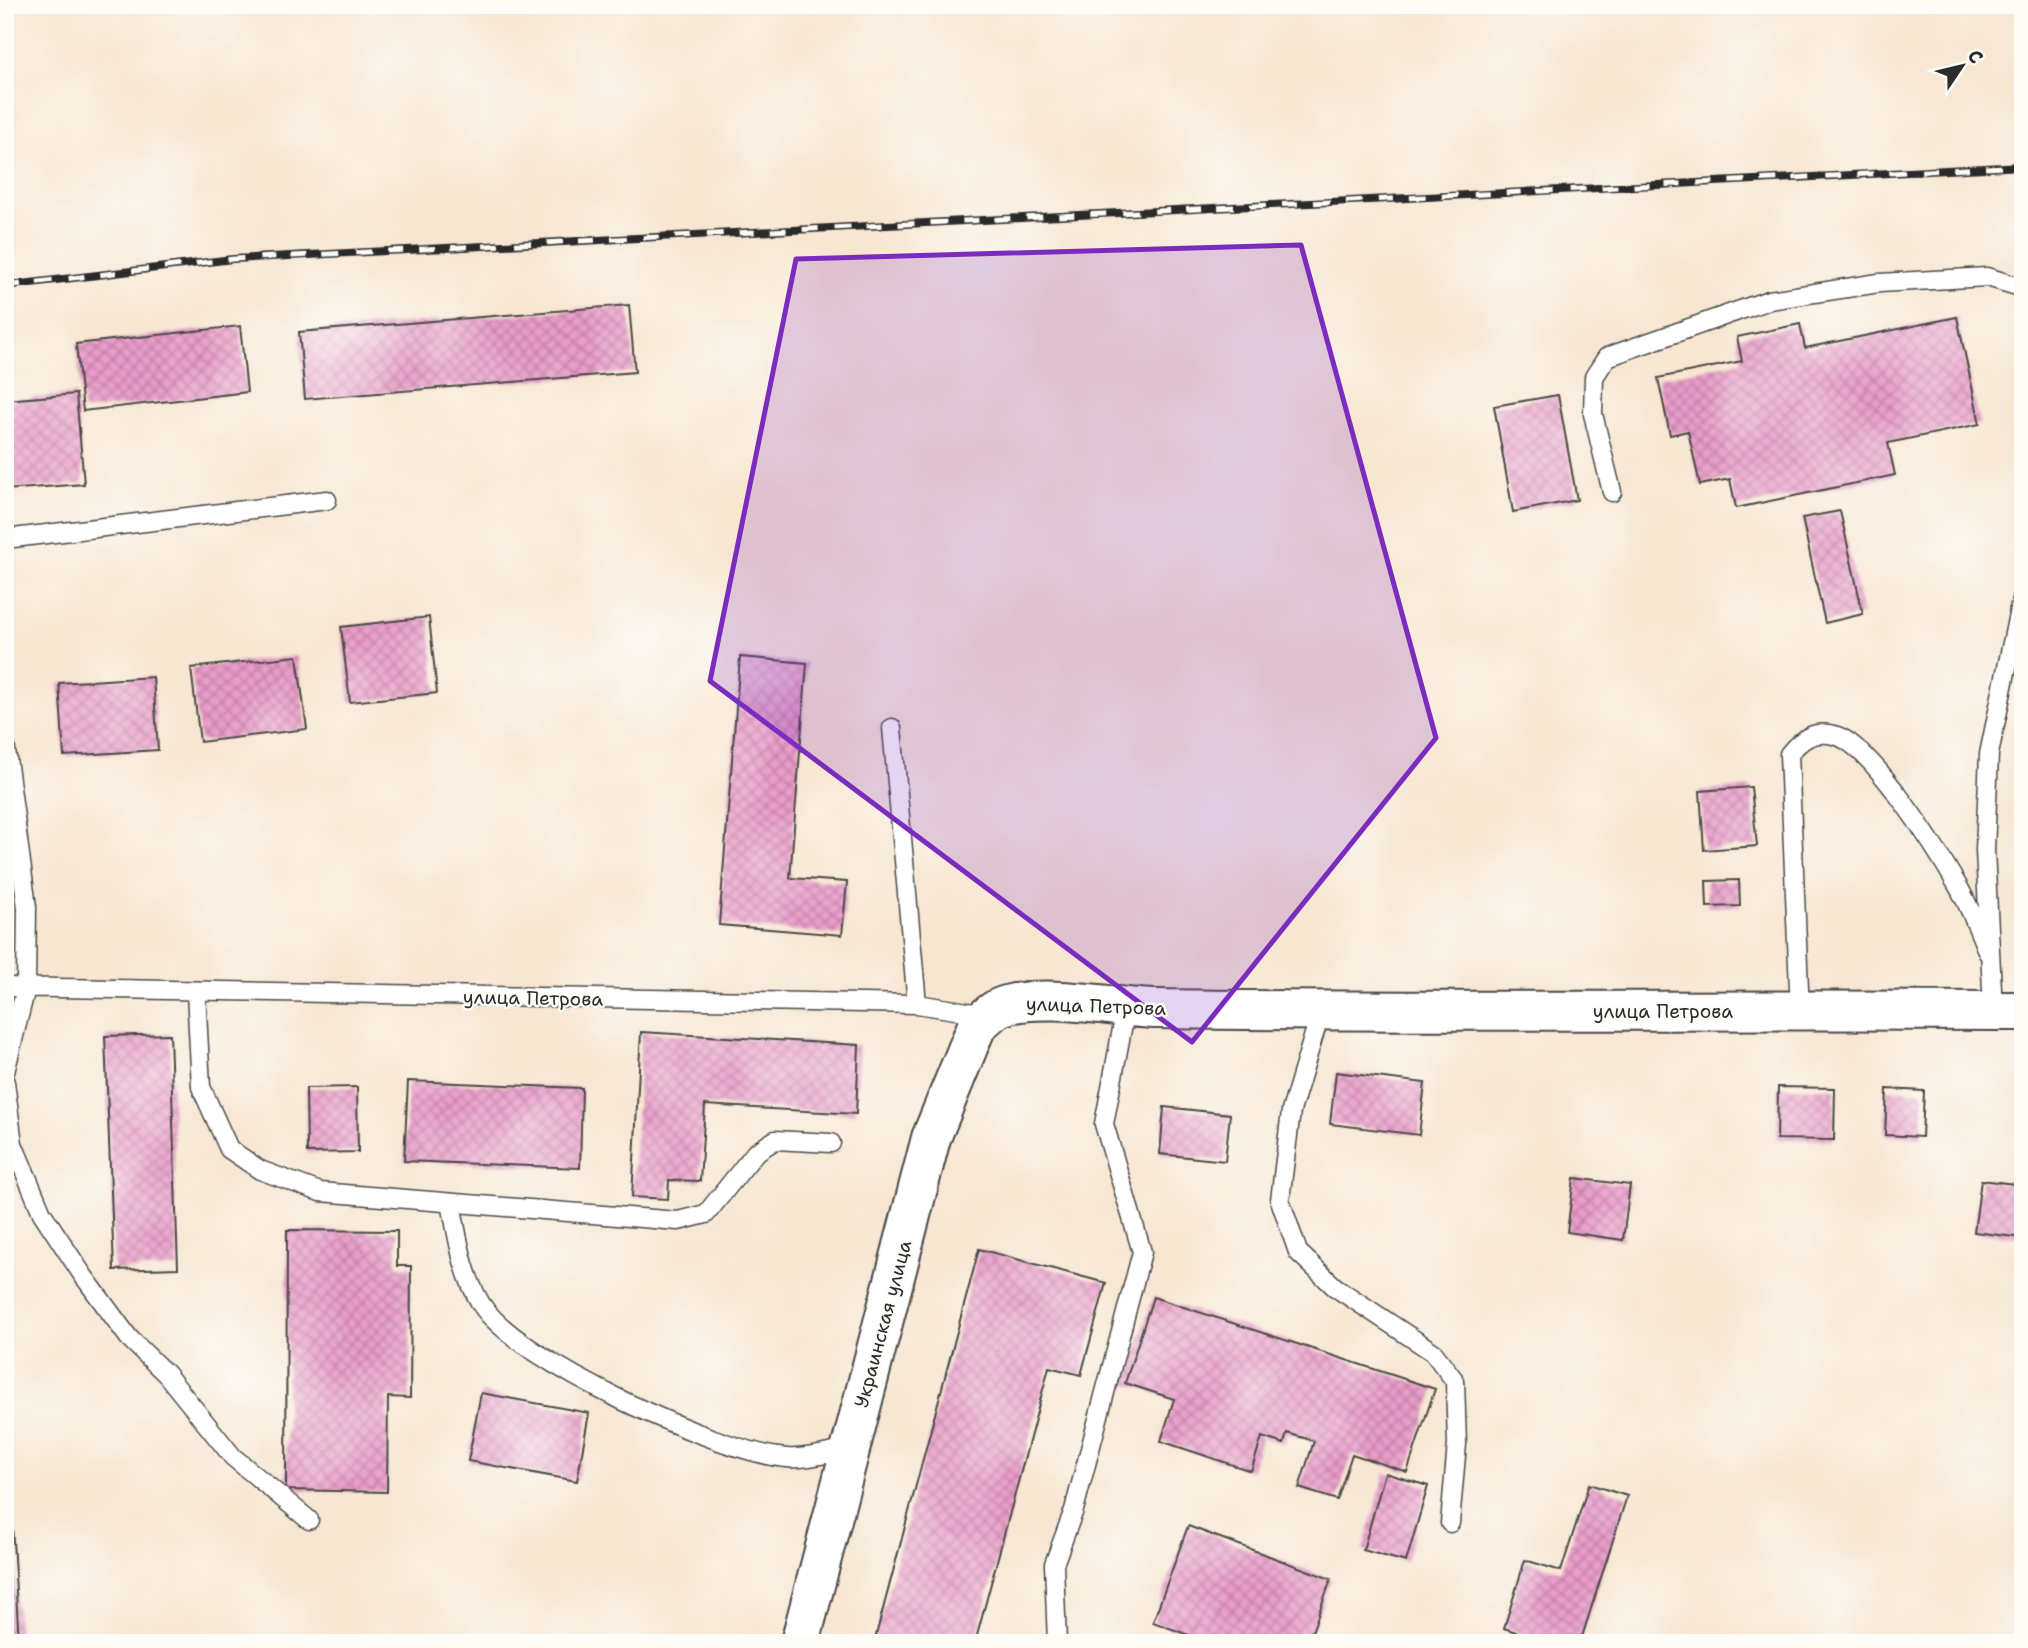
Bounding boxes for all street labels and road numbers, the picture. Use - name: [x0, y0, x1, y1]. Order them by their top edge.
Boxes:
- street label: улица Петрова: [463, 984, 604, 1012]
- street label: улица Петрова: [1025, 991, 1167, 1021]
- street label: улица Петрова: [1593, 999, 1733, 1024]
- street label: Украинская улица: [849, 1237, 917, 1411]

